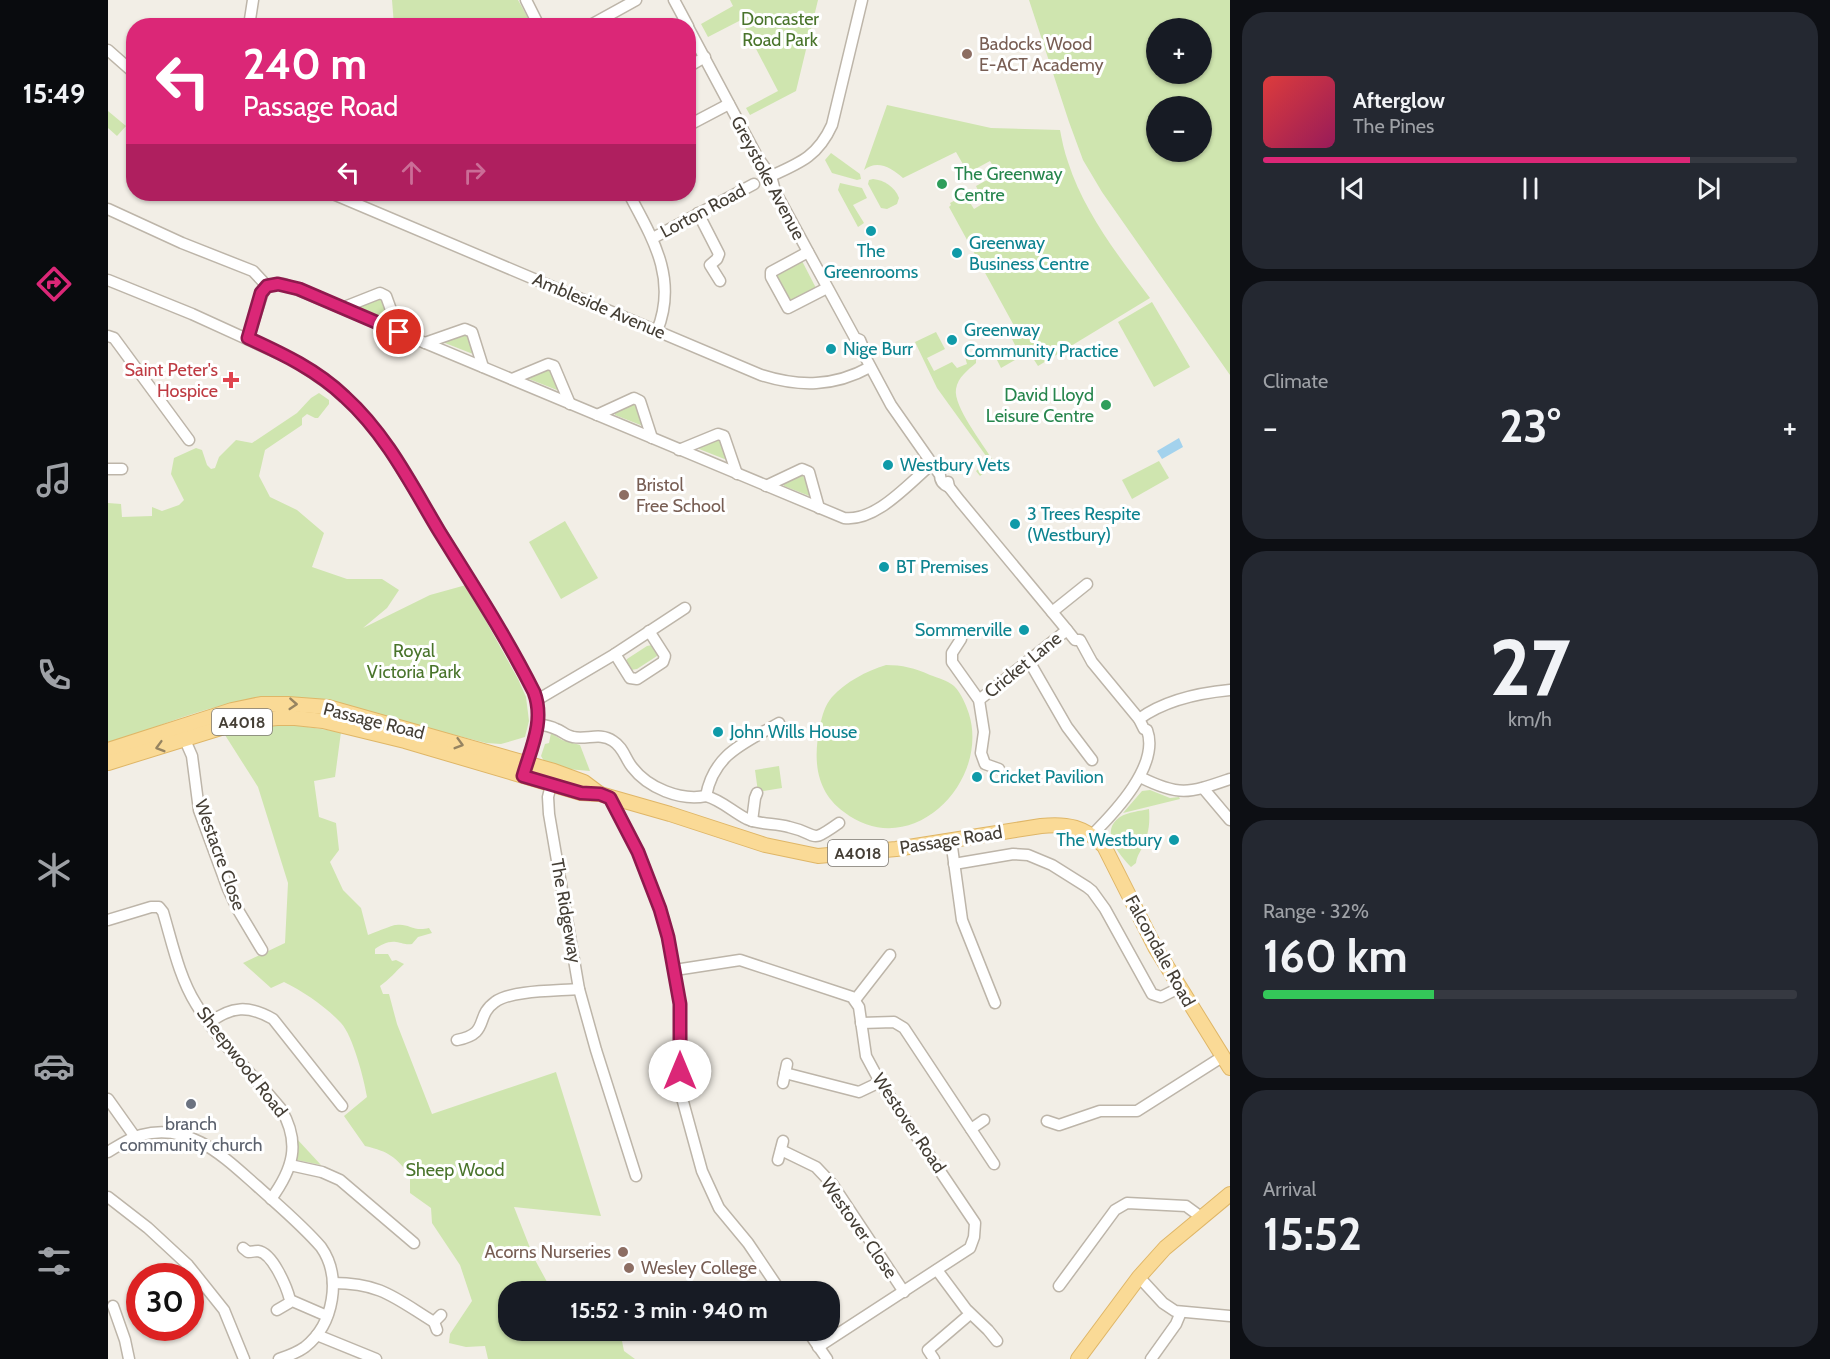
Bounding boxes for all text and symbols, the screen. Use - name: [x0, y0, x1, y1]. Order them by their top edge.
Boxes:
- park label: Doncaster Road Park: [741, 8, 819, 51]
- map controls: [1146, 18, 1212, 162]
- button: +: [1146, 18, 1212, 84]
- place label: Badocks Wood E-ACT Academy: [979, 33, 1104, 76]
- text: 240 m: [243, 38, 367, 90]
- icon: left: [144, 42, 222, 120]
- marker: Badocks Wood E-ACT Academy: [960, 47, 974, 61]
- text: 15:49: [23, 77, 85, 110]
- text: Afterglow: [1353, 87, 1445, 114]
- text: Passage Road: [243, 90, 398, 123]
- button: −: [1146, 96, 1212, 162]
- street label: Greystoke Avenue: [726, 112, 810, 244]
- text: The Pines: [1353, 114, 1434, 138]
- icon: left: [332, 156, 365, 189]
- icon: ahead: [395, 156, 428, 189]
- icon: right: [458, 156, 491, 189]
- place label: The Greenway Centre: [954, 163, 1063, 206]
- icon: previous: [1336, 172, 1369, 205]
- icon: pause: [1514, 172, 1547, 205]
- icon: next: [1692, 172, 1725, 205]
- marker: The Greenway Centre: [935, 177, 949, 191]
- street label: Lorton Road: [657, 179, 749, 243]
- marker: The Greenrooms: [864, 224, 878, 238]
- place label: Greenway Business Centre: [969, 232, 1089, 275]
- place label: The Greenrooms: [824, 240, 918, 283]
- marker: Greenway Business Centre: [950, 246, 964, 260]
- icon: directions: [33, 263, 75, 305]
- street label: Ambleside Avenue: [529, 268, 669, 344]
- pin: [373, 306, 424, 357]
- icon: arrive: [382, 315, 415, 348]
- place label: Greenway Community Practice: [964, 319, 1119, 362]
- marker: Greenway Community Practice: [945, 333, 959, 347]
- place label: Nige Burr: [843, 338, 913, 360]
- marker: Nige Burr: [824, 342, 838, 356]
- place label: Saint Peter's Hospice: [124, 359, 218, 402]
- text: Climate: [1263, 369, 1328, 393]
- marker: Saint Peter's Hospice: [222, 371, 240, 389]
- place label: David Lloyd Leisure Centre: [986, 384, 1094, 427]
- marker: David Lloyd Leisure Centre: [1099, 398, 1113, 412]
- text: 23°: [1499, 399, 1561, 453]
- text: −: [1263, 407, 1278, 447]
- text: +: [1782, 407, 1797, 447]
- place label: Westbury Vets: [900, 454, 1010, 476]
- marker: Westbury Vets: [881, 458, 895, 472]
- icon: music: [33, 459, 75, 501]
- place label: Bristol Free School: [636, 474, 726, 517]
- marker: Bristol Free School: [617, 488, 631, 502]
- place label: 3 Trees Respite (Westbury): [1027, 503, 1140, 546]
- marker: 3 Trees Respite (Westbury): [1008, 517, 1022, 531]
- place label: BT Premises: [896, 556, 988, 578]
- marker: BT Premises: [877, 560, 891, 574]
- place label: Sommerville: [915, 619, 1012, 641]
- text: 27: [1489, 620, 1571, 715]
- marker: Sommerville: [1017, 623, 1031, 637]
- street label: Cricket Lane: [980, 627, 1066, 703]
- park label: Royal Victoria Park: [367, 640, 462, 683]
- icon: phone: [33, 654, 75, 696]
- one-way arrow: [289, 698, 298, 711]
- street label: Passage Road: [321, 698, 427, 744]
- text: km/h: [1508, 707, 1552, 731]
- road number: A4018: [212, 709, 272, 735]
- place label: John Wills House: [729, 721, 857, 743]
- marker: John Wills House: [711, 725, 725, 739]
- one-way arrow: [454, 736, 464, 749]
- one-way arrow: [156, 740, 166, 753]
- place label: Cricket Pavilion: [989, 766, 1104, 788]
- marker: Cricket Pavilion: [970, 770, 984, 784]
- street label: Westacre Close: [190, 797, 250, 913]
- street label: Passage Road: [898, 821, 1004, 859]
- place label: The Westbury: [1056, 829, 1162, 851]
- marker: The Westbury: [1167, 833, 1181, 847]
- road number: A4018: [828, 840, 888, 866]
- icon: climate: [33, 849, 75, 891]
- street label: The Ridgeway: [546, 857, 586, 965]
- street label: Falcondale Road: [1120, 891, 1200, 1011]
- text: Range · 32%: [1263, 899, 1369, 923]
- text: 160 km: [1263, 929, 1408, 983]
- street label: Sheepwood Road: [192, 1002, 292, 1122]
- position arrow: [648, 1039, 712, 1103]
- icon: car: [33, 1045, 75, 1087]
- street label: Westover Road: [868, 1069, 950, 1177]
- marker: branch community church: [184, 1097, 198, 1111]
- place label: branch community church: [120, 1113, 262, 1156]
- park label: Sheep Wood: [406, 1159, 504, 1181]
- street label: Westover Close: [816, 1173, 902, 1283]
- text: Arrival: [1263, 1177, 1316, 1201]
- text: 15:52: [1263, 1207, 1362, 1261]
- icon: filters: [33, 1240, 75, 1282]
- place label: Acorns Nurseries: [484, 1241, 611, 1263]
- marker: Acorns Nurseries: [616, 1245, 630, 1259]
- place label: Wesley College: [641, 1257, 757, 1279]
- marker: Wesley College: [622, 1261, 636, 1275]
- speed limit sign: 30: [126, 1263, 204, 1341]
- text: 15:52 · 3 min · 940 m: [570, 1297, 768, 1324]

